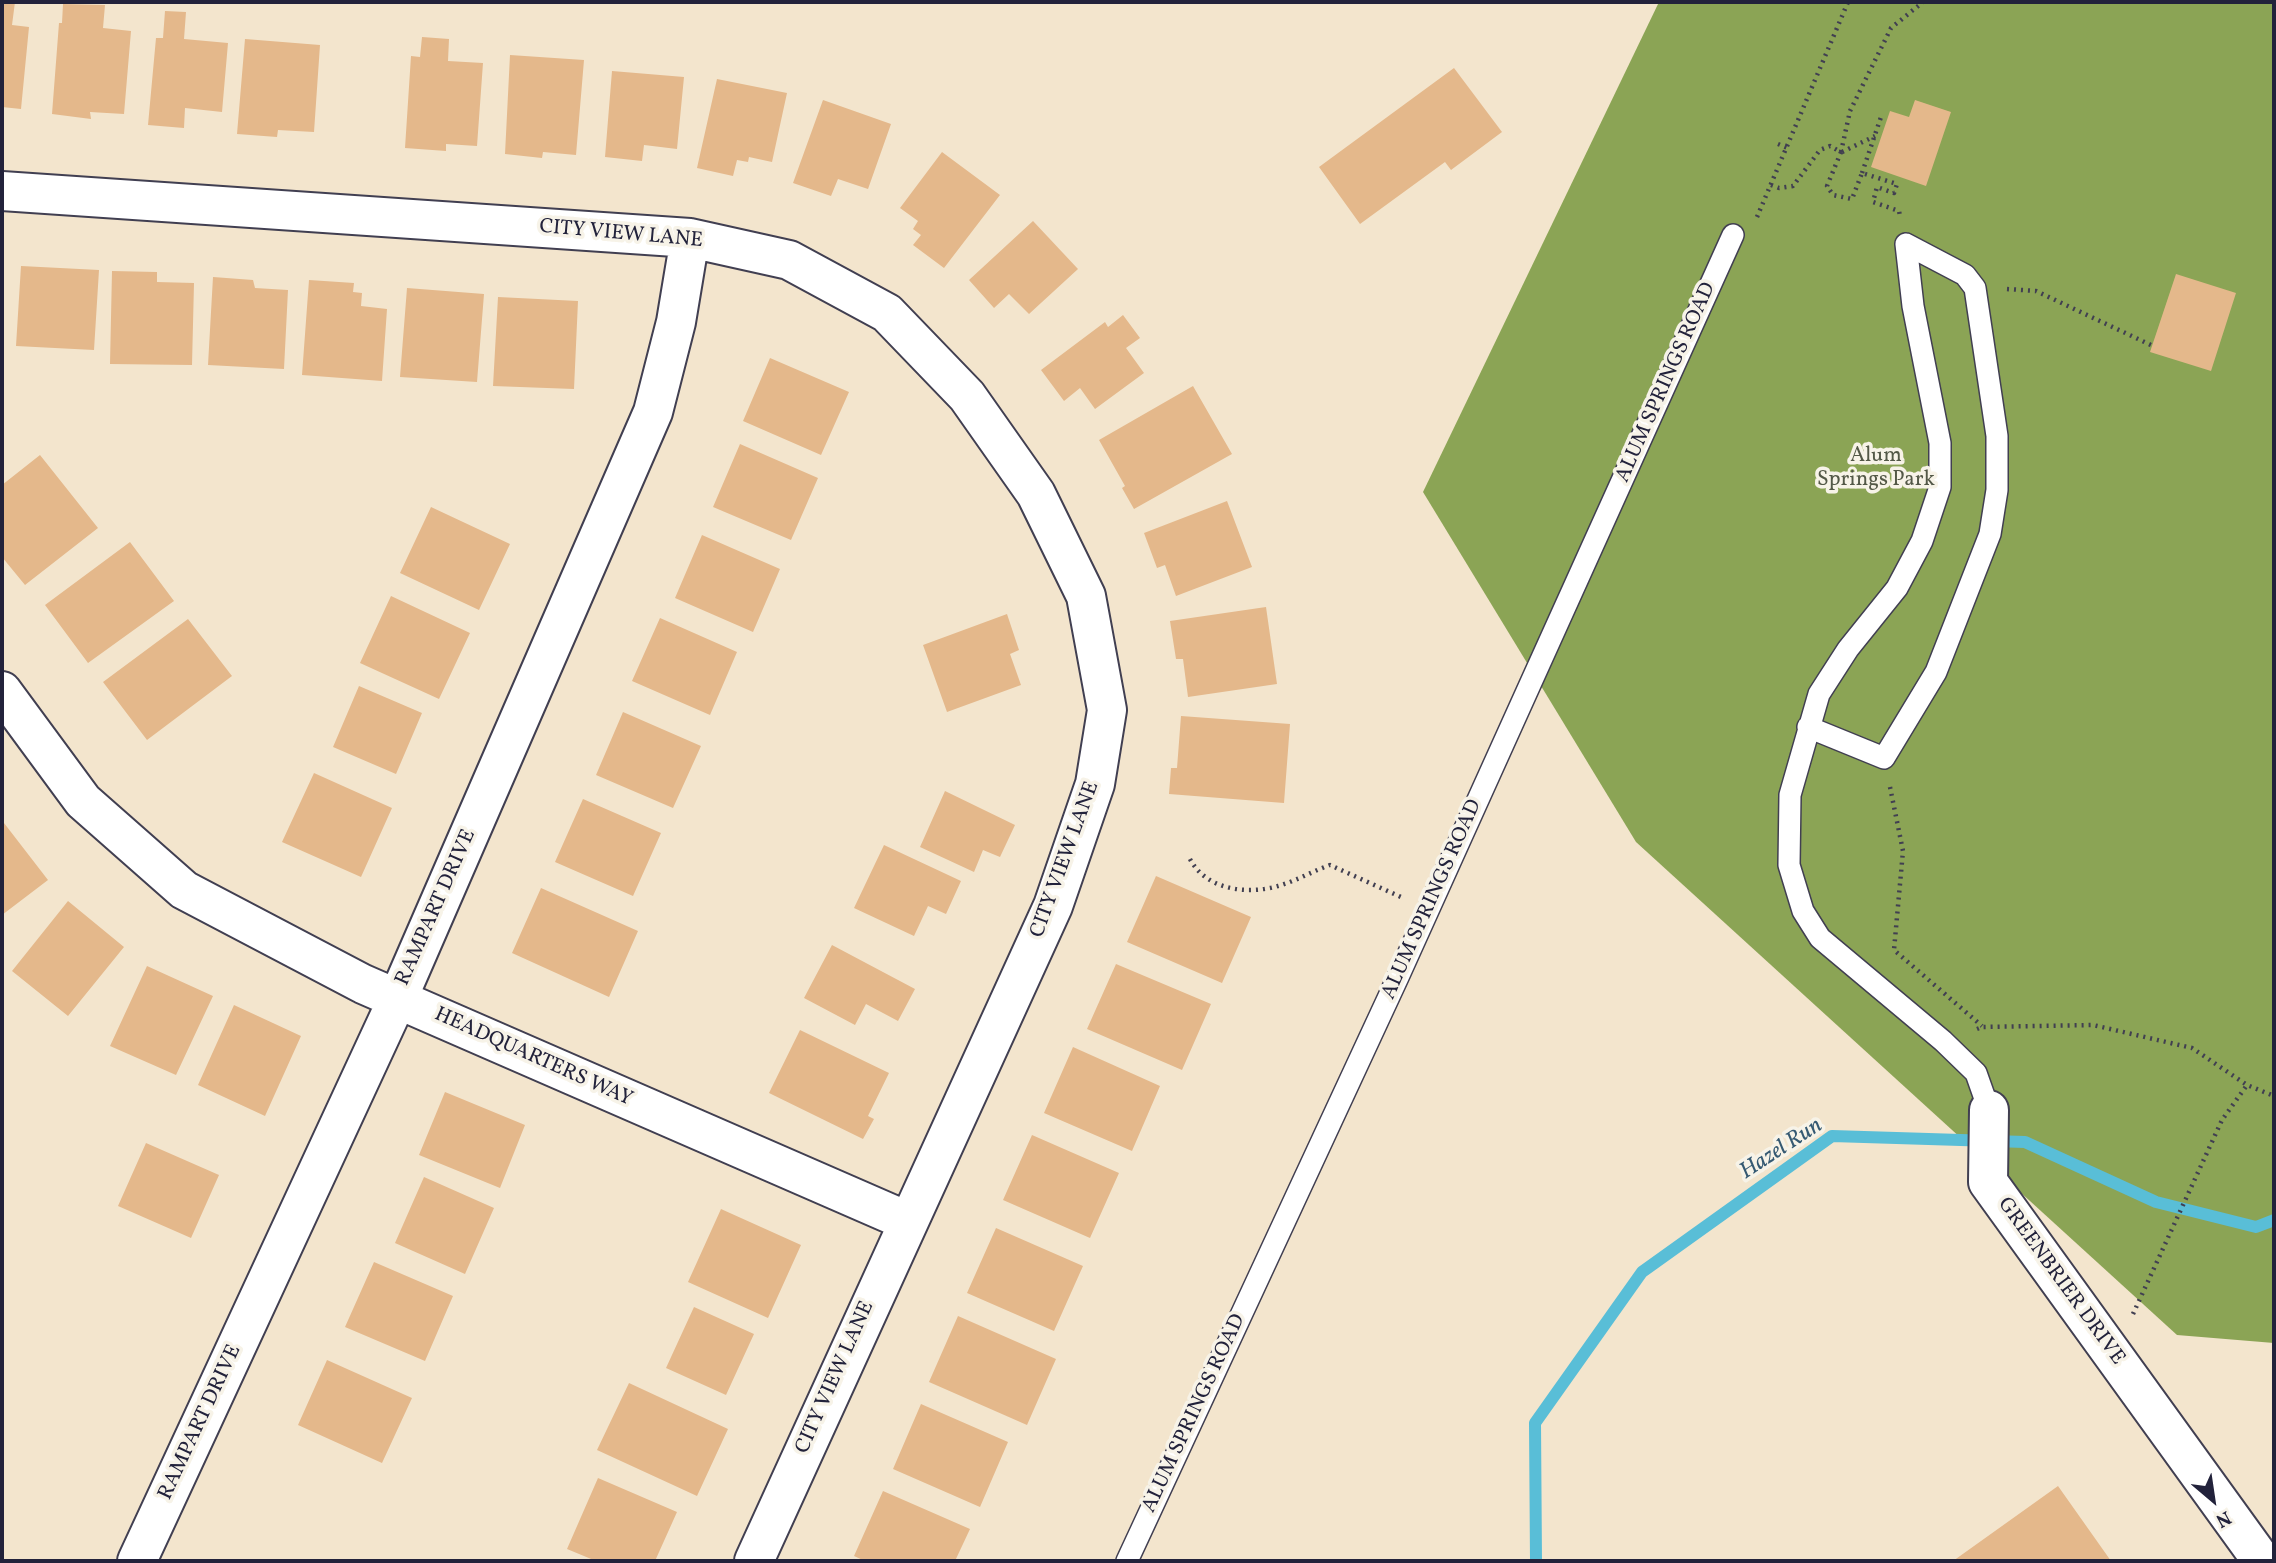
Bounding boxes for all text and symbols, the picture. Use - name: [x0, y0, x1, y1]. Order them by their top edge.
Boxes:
- street label: CITY VIEW LANE: [538, 215, 704, 255]
- street label: ALUM SPRINGS ROAD: [1612, 279, 1722, 487]
- park label: Alum Springs Park: [1817, 444, 1935, 494]
- street label: CITY VIEW LANE: [1026, 779, 1106, 941]
- street label: ALUM SPRINGS ROAD: [1378, 796, 1488, 1004]
- street label: RAMPART DRIVE: [391, 826, 483, 990]
- street label: HEADQUARTERS WAY: [430, 1003, 636, 1113]
- water label: Hazel Run: [1735, 1113, 1829, 1187]
- street label: GREENBRIER DRIVE: [1991, 1193, 2129, 1371]
- street label: CITY VIEW LANE: [791, 1298, 881, 1458]
- street label: ALUM SPRINGS ROAD: [1138, 1311, 1252, 1517]
- street label: RAMPART DRIVE: [154, 1341, 248, 1505]
- north arrow: [2178, 1465, 2248, 1535]
- text: N: [2211, 1504, 2236, 1533]

